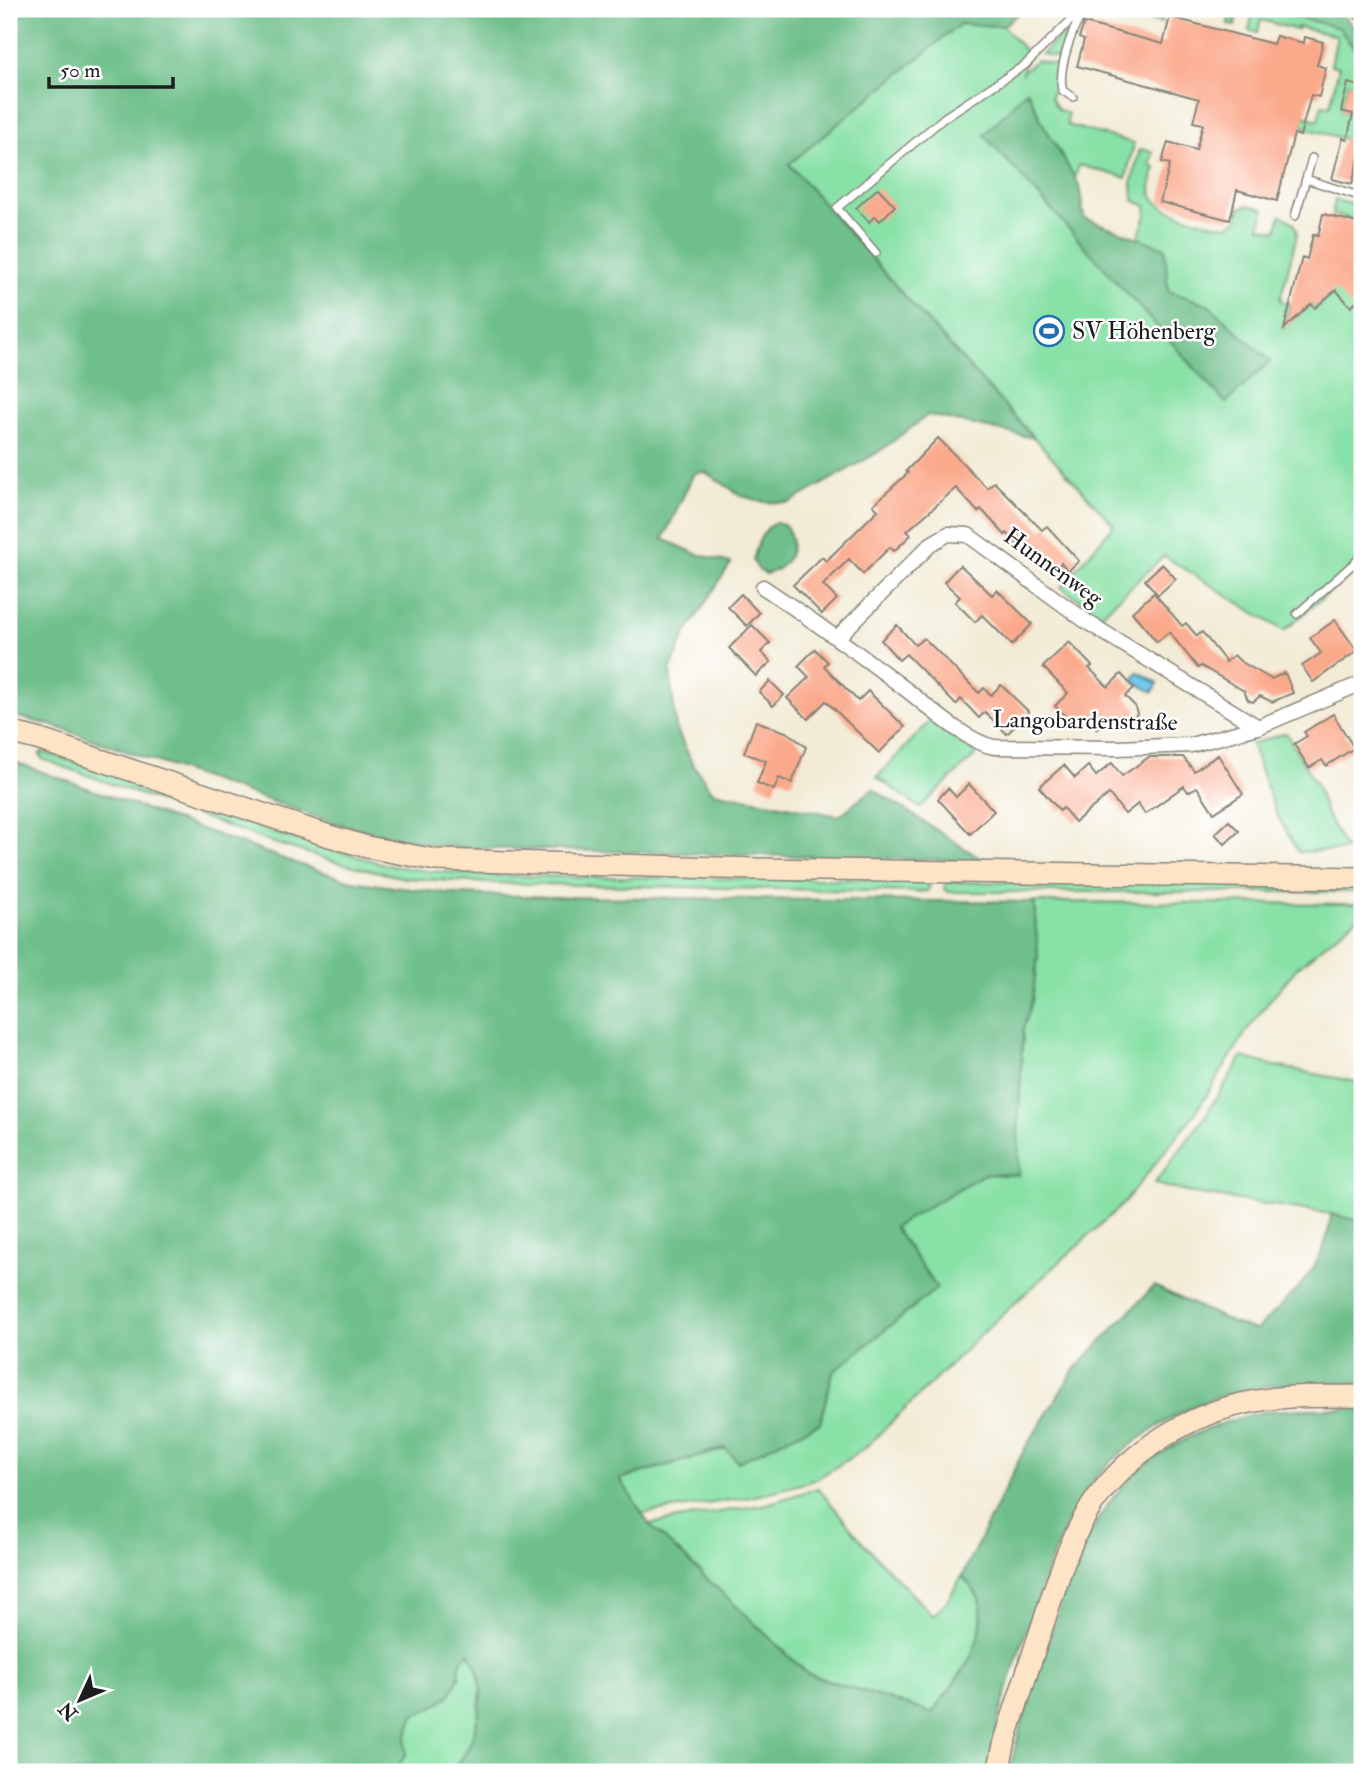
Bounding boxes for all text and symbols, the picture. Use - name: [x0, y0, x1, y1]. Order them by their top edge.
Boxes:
- scale bar: [49, 46, 173, 90]
- text: 50 m: [60, 57, 101, 84]
- sports icon: SV Höhenberg: [1032, 314, 1066, 348]
- place label: SV Höhenberg: [1072, 316, 1217, 347]
- street label: Hunnenweg: [997, 521, 1110, 614]
- street label: Langobardenstraße: [992, 704, 1178, 738]
- north arrow: [46, 1666, 116, 1736]
- text: N: [53, 1696, 84, 1726]

